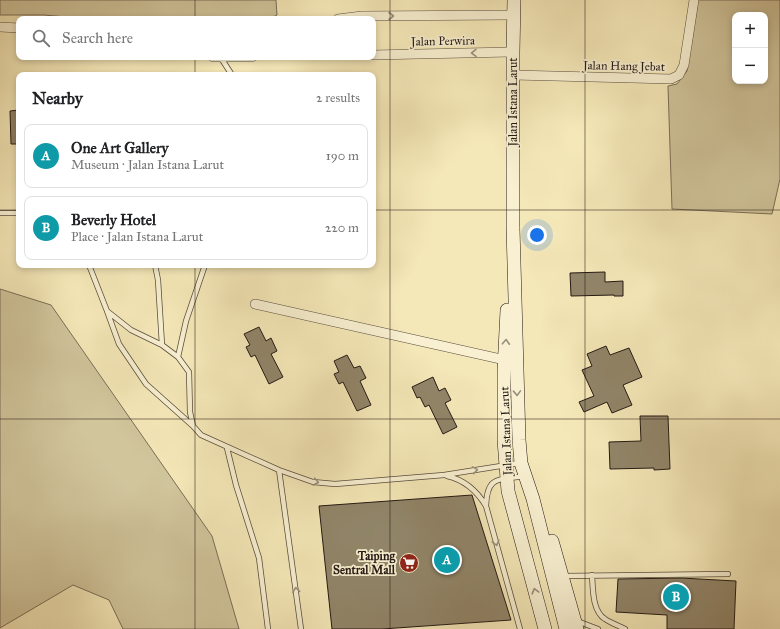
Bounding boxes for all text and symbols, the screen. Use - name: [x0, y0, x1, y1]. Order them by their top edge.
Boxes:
- one-way arrow: [388, 12, 394, 20]
- map controls: [732, 12, 768, 84]
- button: +: [732, 12, 768, 48]
- search box: [16, 16, 376, 60]
- icon: search: [30, 27, 52, 49]
- text: Search here: [62, 29, 133, 47]
- street label: Jalan Perwira: [409, 33, 476, 50]
- one-way arrow: [471, 48, 477, 57]
- button: −: [732, 48, 768, 84]
- street label: Jalan Istana Larut: [506, 57, 521, 149]
- street label: Jalan Hang Jebat: [581, 58, 666, 75]
- text: Nearby: [32, 88, 83, 109]
- text: 2 results: [316, 90, 360, 106]
- text: One Art Gallery: [71, 139, 169, 157]
- text: A: [42, 148, 50, 164]
- text: 190 m: [326, 148, 359, 164]
- text: Museum · Jalan Istana Larut: [71, 157, 224, 173]
- text: Beverly Hotel: [71, 211, 156, 229]
- text: B: [42, 220, 50, 236]
- text: 220 m: [325, 220, 359, 236]
- your location: [527, 225, 547, 245]
- text: Place · Jalan Istana Larut: [71, 229, 203, 245]
- one-way arrow: [501, 339, 510, 345]
- street label: Jalan Istana Larut: [497, 385, 516, 478]
- one-way arrow: [513, 390, 522, 396]
- one-way arrow: [471, 466, 478, 475]
- one-way arrow: [313, 477, 320, 485]
- one-way arrow: [492, 540, 500, 547]
- pin: A: [434, 545, 460, 575]
- place label: Taiping Sentral Mall: [333, 549, 396, 577]
- supermarket icon: Taiping Sentral Mall: [398, 552, 420, 574]
- pin: B: [663, 582, 689, 612]
- one-way arrow: [292, 587, 301, 593]
- one-way arrow: [531, 588, 540, 595]

